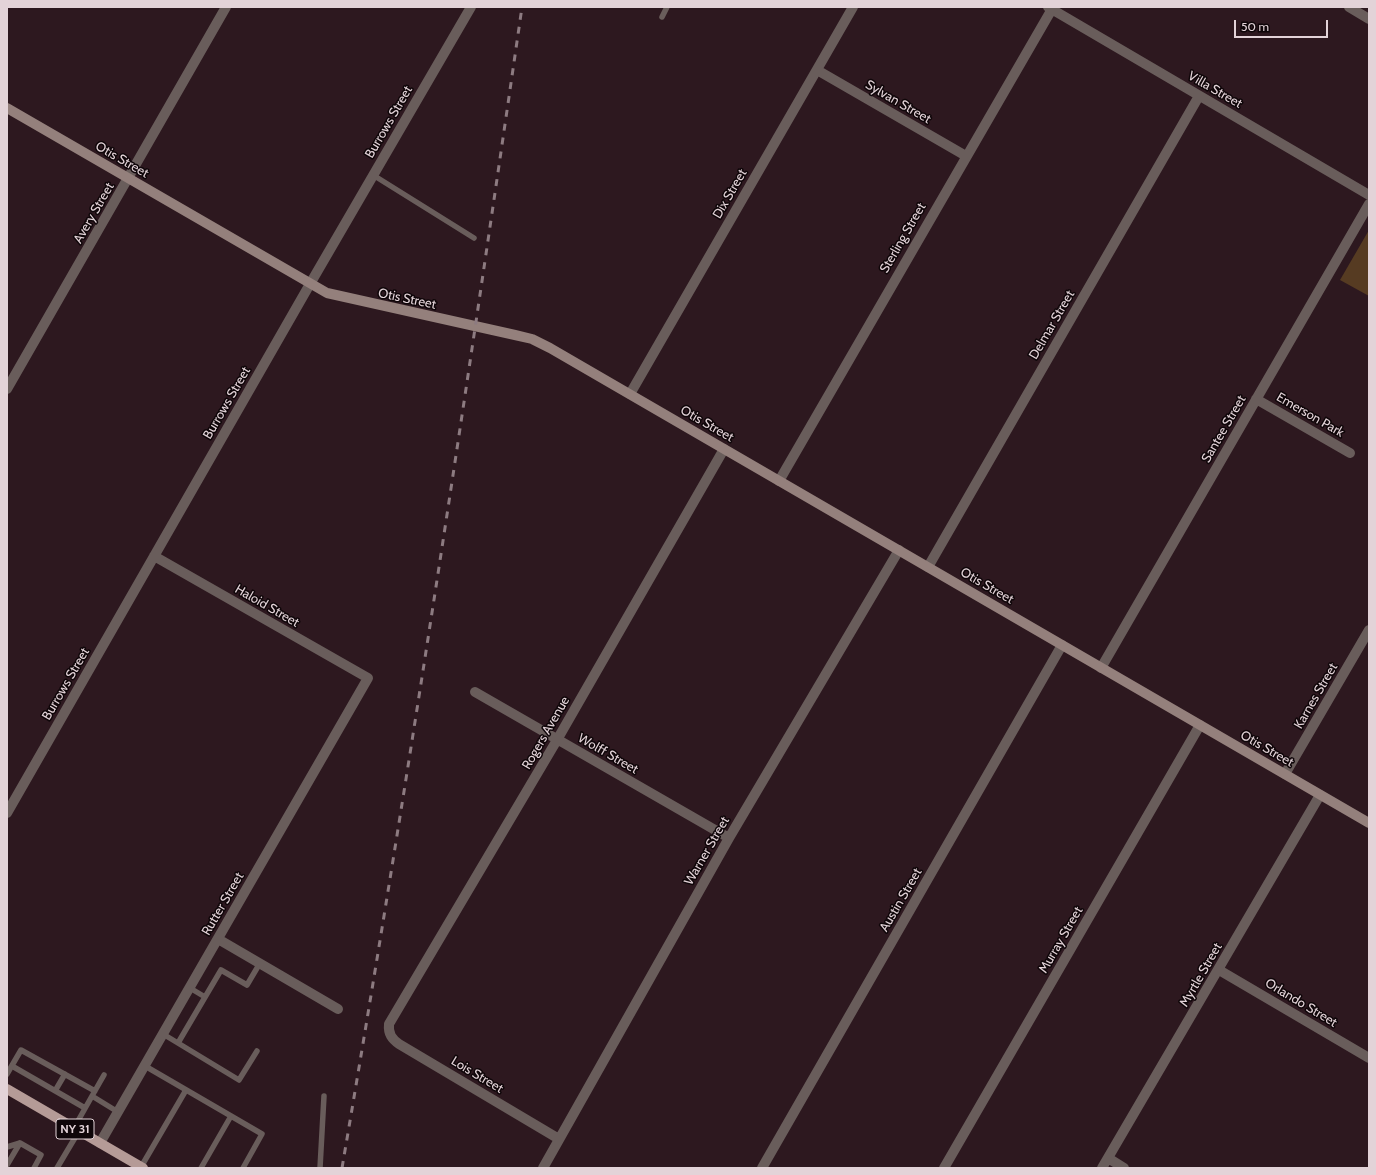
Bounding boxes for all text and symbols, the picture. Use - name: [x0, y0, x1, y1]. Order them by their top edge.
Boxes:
- scale bar: [1236, 12, 1330, 38]
- text: 50 m: [1241, 19, 1269, 34]
- street label: Villa Street: [1185, 68, 1245, 112]
- street label: Sylvan Street: [862, 77, 934, 127]
- street label: Burrows Street: [362, 83, 416, 161]
- street label: Otis Street: [93, 139, 151, 181]
- street label: Dix Street: [710, 166, 750, 222]
- street label: Avery Street: [70, 180, 118, 246]
- street label: Sterling Street: [877, 200, 929, 276]
- street label: Otis Street: [377, 285, 437, 313]
- street label: Delmar Street: [1026, 288, 1078, 362]
- street label: Burrows Street: [200, 364, 254, 442]
- street label: Emerson Park: [1273, 389, 1347, 441]
- street label: Santee Street: [1199, 393, 1249, 465]
- street label: Otis Street: [678, 403, 736, 445]
- street label: Otis Street: [958, 565, 1016, 607]
- street label: Haloid Street: [232, 581, 302, 631]
- street label: Burrows Street: [39, 645, 93, 723]
- street label: Karnes Street: [1291, 660, 1341, 732]
- street label: Rogers Avenue: [519, 694, 573, 772]
- street label: Otis Street: [1238, 728, 1296, 770]
- street label: Wolff Street: [575, 731, 641, 777]
- street label: Warner Street: [681, 814, 733, 888]
- street label: Austin Street: [877, 865, 925, 935]
- street label: Rutter Street: [199, 870, 247, 938]
- street label: Murray Street: [1036, 904, 1086, 976]
- street label: Myrtle Street: [1176, 940, 1226, 1010]
- street label: Orlando Street: [1262, 975, 1340, 1031]
- street label: Lois Street: [448, 1053, 506, 1097]
- road number: NY 31: [56, 1119, 94, 1139]

